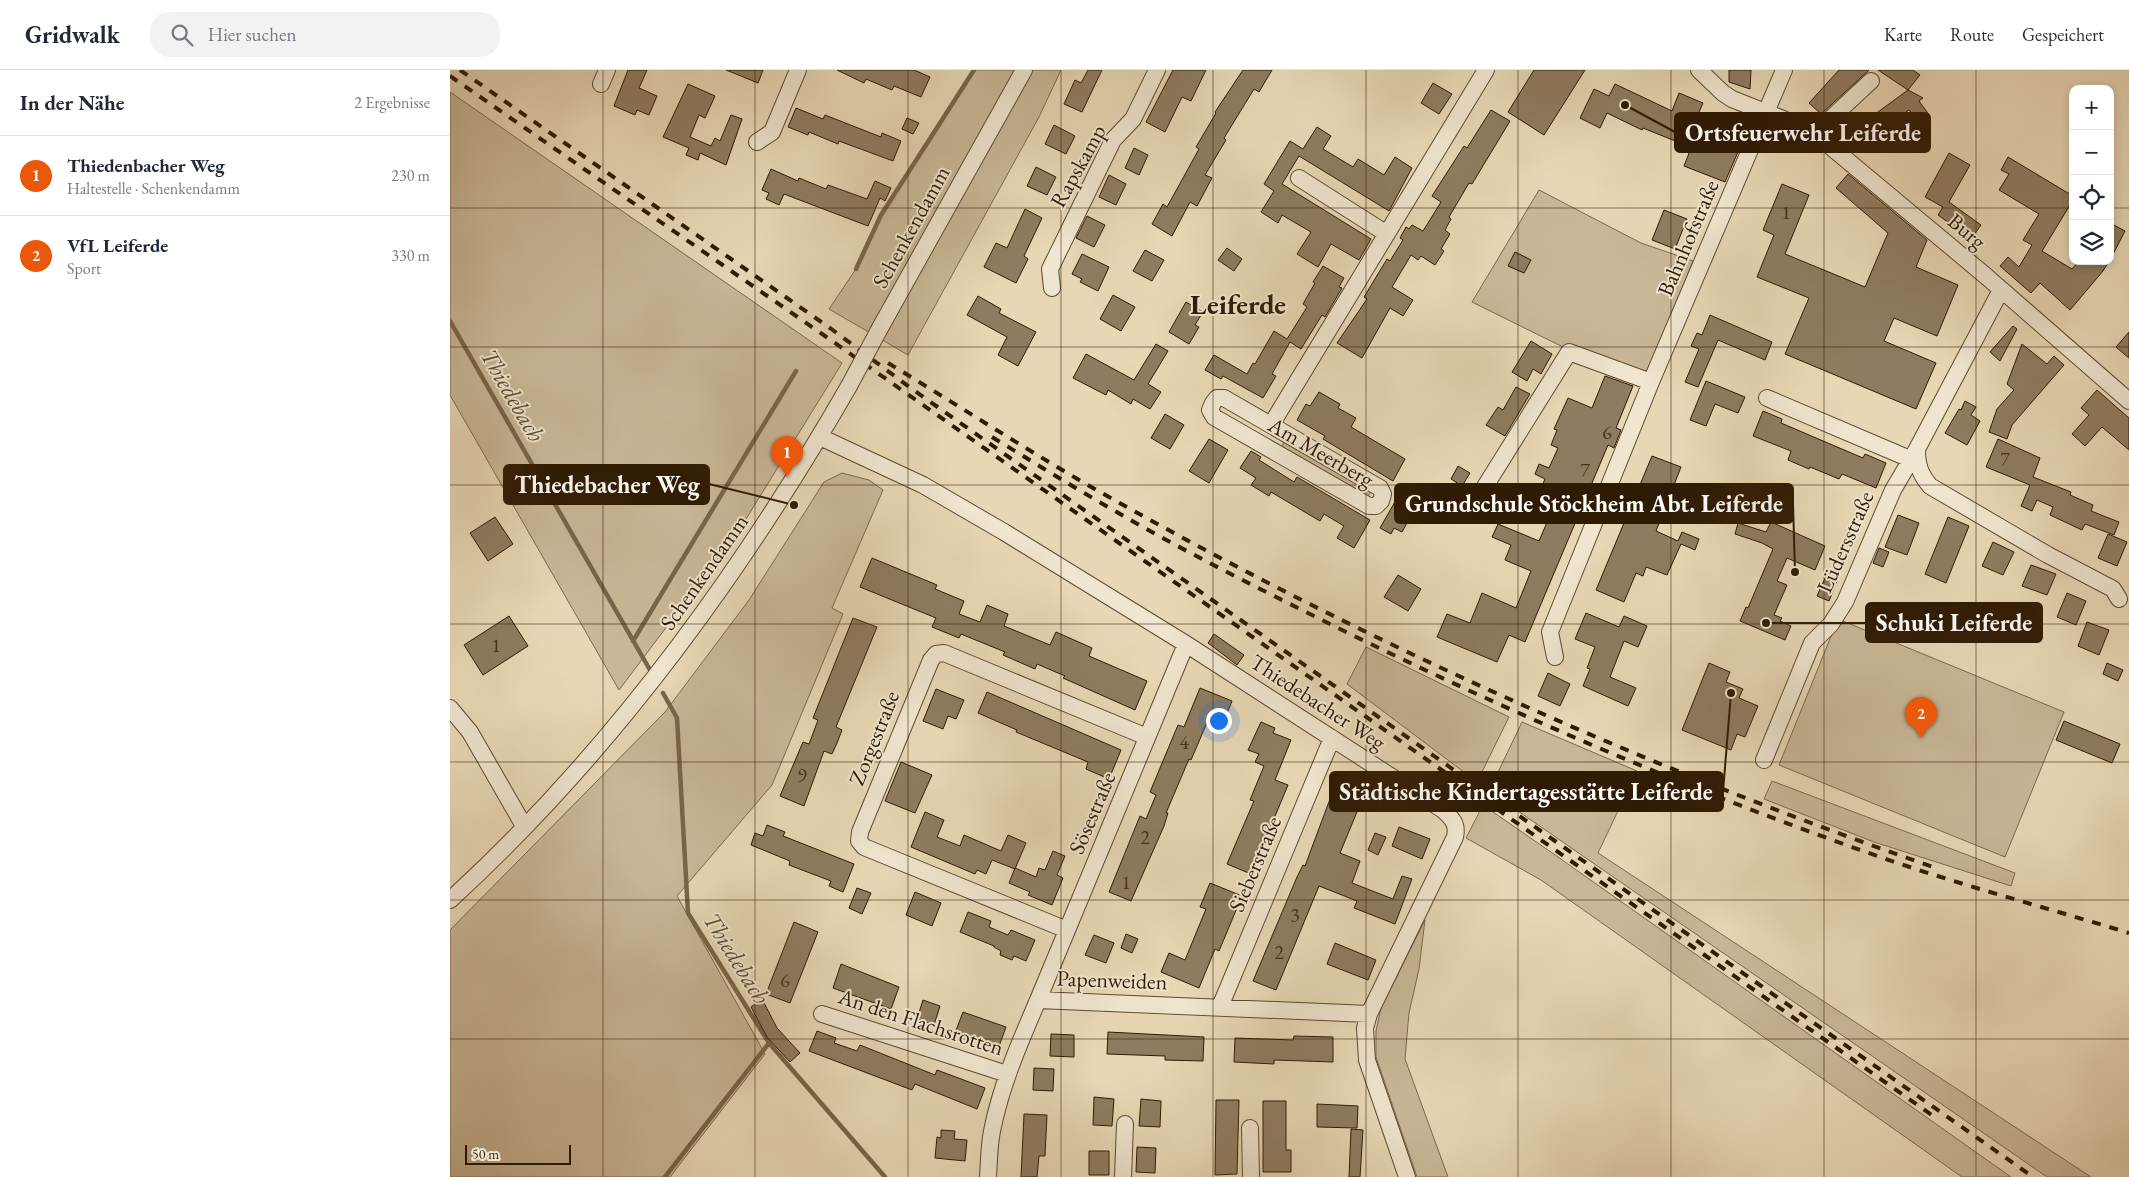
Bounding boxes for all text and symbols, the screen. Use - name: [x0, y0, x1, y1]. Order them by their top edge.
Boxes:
- search box: [150, 12, 500, 57]
- text: Gridwalk: [25, 19, 120, 50]
- icon: search: [168, 21, 196, 49]
- text: Hier suchen: [208, 22, 297, 47]
- text: Karte: [1884, 23, 1922, 46]
- text: Route: [1950, 23, 1994, 46]
- text: Gespeichert: [2022, 23, 2104, 46]
- map controls: [2069, 85, 2114, 265]
- button: +: [2069, 85, 2114, 130]
- text: In der Nähe: [20, 89, 125, 116]
- text: 2 Ergebnisse: [354, 92, 430, 113]
- callout: Ortsfeuerwehr Leiferde: [1675, 113, 1930, 152]
- text: Ortsfeuerwehr Leiferde: [1685, 117, 1921, 148]
- street label: Rapskamp: [1043, 119, 1113, 213]
- button: −: [2069, 130, 2114, 175]
- text: Thiedenbacher Weg: [67, 153, 225, 178]
- street label: Schenkendamm: [866, 161, 956, 293]
- text: 1: [32, 165, 40, 186]
- text: 230 m: [391, 165, 430, 186]
- street label: Bahnhofstraße: [1650, 175, 1726, 301]
- button: locate: [2069, 175, 2114, 220]
- text: Haltestelle · Schenkendamm: [67, 178, 240, 199]
- house number: 1: [1781, 199, 1791, 225]
- street label: Burg: [1942, 207, 1993, 256]
- button: layers: [2069, 220, 2114, 265]
- text: VfL Leiferde: [67, 233, 168, 258]
- text: 2: [32, 245, 40, 266]
- text: 330 m: [391, 245, 430, 266]
- text: Sport: [67, 258, 101, 279]
- district label: Leiferde: [1190, 286, 1286, 322]
- water label: Thiedebach: [474, 343, 552, 447]
- street label: Am Meerberg: [1262, 410, 1379, 494]
- house number: 6: [1602, 419, 1612, 445]
- pin: 1: [771, 436, 803, 477]
- house number: 7: [2000, 446, 2010, 472]
- house number: 7: [1580, 457, 1590, 483]
- callout: Thiedebacher Weg: [504, 465, 709, 504]
- text: Thiedebacher Weg: [514, 469, 701, 501]
- callout: Grundschule Stöckheim Abt. Leiferde: [1395, 484, 1793, 523]
- street label: Lüdersstraße: [1810, 486, 1880, 597]
- text: Grundschule Stöckheim Abt. Leiferde: [1405, 488, 1783, 519]
- street label: Schenkendamm: [653, 508, 755, 636]
- callout: Schuki Leiferde: [1866, 603, 2042, 642]
- text: Schuki Leiferde: [1876, 607, 2032, 638]
- house number: 1: [491, 632, 501, 658]
- street label: Thiedebacher Weg: [1245, 647, 1392, 757]
- street label: Zorgestraße: [842, 686, 906, 790]
- pin: 2: [1905, 697, 1937, 738]
- your location: [1206, 708, 1232, 734]
- house number: 4: [1179, 729, 1189, 755]
- house number: 9: [797, 762, 807, 788]
- street label: Sösestraße: [1062, 767, 1122, 859]
- callout: Städtische Kindertagesstätte Leiferde: [1330, 772, 1723, 811]
- text: Städtische Kindertagesstätte Leiferde: [1339, 776, 1713, 808]
- street label: Sieberstraße: [1222, 811, 1288, 916]
- house number: 2: [1140, 824, 1150, 850]
- house number: 1: [1121, 869, 1131, 895]
- house number: 3: [1290, 902, 1300, 928]
- water label: Thiedebach: [697, 906, 778, 1010]
- house number: 2: [1274, 939, 1284, 965]
- street label: Papenweiden: [1056, 964, 1168, 996]
- house number: 6: [780, 967, 790, 993]
- street label: An den Flachsrotten: [834, 981, 1008, 1062]
- scale bar: [465, 1142, 571, 1165]
- text: 50 m: [472, 1145, 499, 1163]

